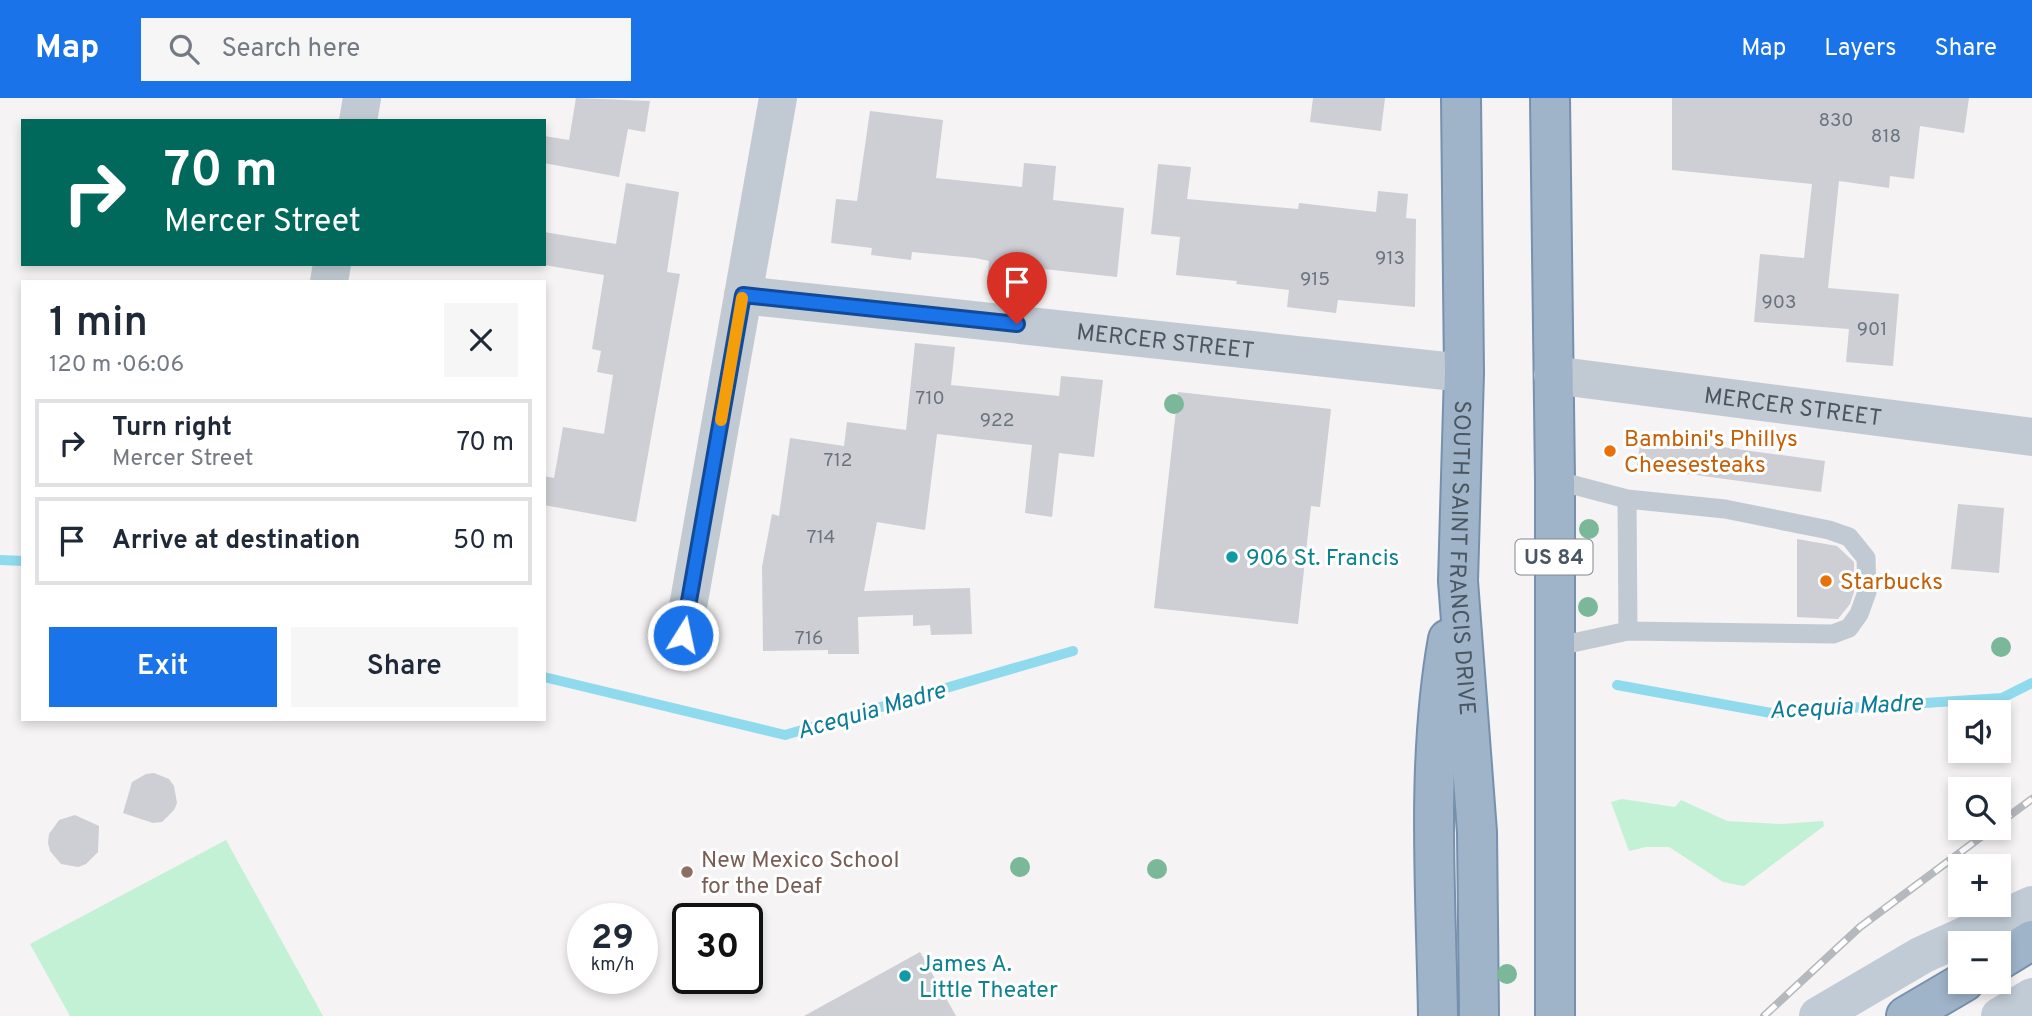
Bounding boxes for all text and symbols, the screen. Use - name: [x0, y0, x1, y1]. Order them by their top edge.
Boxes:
- search box: [141, 18, 631, 81]
- text: Map: [35, 28, 99, 70]
- icon: search: [165, 30, 203, 68]
- text: Search here: [221, 33, 360, 66]
- text: Map: [1741, 34, 1786, 64]
- text: Layers: [1824, 34, 1896, 64]
- text: Share: [1934, 34, 1997, 64]
- house number: 830: [1818, 109, 1854, 133]
- house number: 818: [1871, 125, 1901, 149]
- text: 70 m: [164, 142, 278, 204]
- icon: right: [49, 147, 140, 238]
- text: Mercer Street: [164, 203, 361, 243]
- house number: 913: [1375, 247, 1405, 271]
- pin: [987, 252, 1047, 324]
- icon: arrive: [998, 263, 1036, 301]
- house number: 915: [1300, 268, 1330, 292]
- house number: 903: [1762, 291, 1796, 315]
- text: 1 min: [49, 298, 148, 351]
- button: close: [444, 303, 518, 377]
- house number: 901: [1857, 318, 1887, 342]
- street label: MERCER STREET: [1075, 319, 1256, 367]
- text: 120 m · 06:06: [49, 351, 184, 380]
- street label: MERCER STREET: [1702, 383, 1883, 434]
- house number: 710: [915, 387, 945, 411]
- street label: SOUTH SAINT FRANCIS DRIVE: [1441, 400, 1480, 716]
- house number: 922: [980, 409, 1014, 433]
- text: Turn right: [112, 412, 232, 445]
- icon: right: [53, 424, 91, 462]
- place label: Bambini's Phillys Cheesesteaks: [1624, 426, 1798, 481]
- text: 70 m: [456, 427, 514, 460]
- marker: Bambini's Phillys Cheesesteaks: [1602, 443, 1618, 459]
- text: Mercer Street: [112, 445, 253, 474]
- house number: 712: [824, 449, 852, 473]
- icon: arrive: [53, 522, 91, 560]
- text: Arrive at destination: [112, 525, 360, 558]
- text: 50 m: [453, 525, 514, 558]
- house number: 714: [807, 526, 835, 550]
- road number: US 84: [1516, 540, 1592, 574]
- place label: 906 St. Francis: [1246, 545, 1399, 574]
- marker: 906 St. Francis: [1224, 549, 1240, 565]
- place label: Starbucks: [1840, 569, 1943, 598]
- marker: Starbucks: [1818, 573, 1834, 589]
- position arrow: [646, 598, 720, 672]
- button: Exit: [49, 627, 277, 707]
- button: Share: [291, 627, 518, 707]
- house number: 716: [795, 627, 823, 651]
- water label: Acequia Madre: [794, 676, 950, 747]
- water label: Acequia Madre: [1769, 689, 1924, 727]
- map controls: [1948, 700, 2011, 994]
- button: sound: [1948, 700, 2011, 763]
- button: search: [1948, 777, 2011, 840]
- place label: New Mexico School for the Deaf: [701, 847, 899, 902]
- button: +: [1948, 854, 2011, 917]
- marker: New Mexico School for the Deaf: [679, 864, 695, 880]
- speed limit sign: 30: [672, 903, 763, 994]
- text: 29: [591, 917, 634, 961]
- button: −: [1948, 931, 2011, 994]
- place label: James A. Little Theater: [919, 951, 1058, 1006]
- text: km/h: [591, 954, 634, 977]
- marker: James A. Little Theater: [897, 968, 913, 984]

